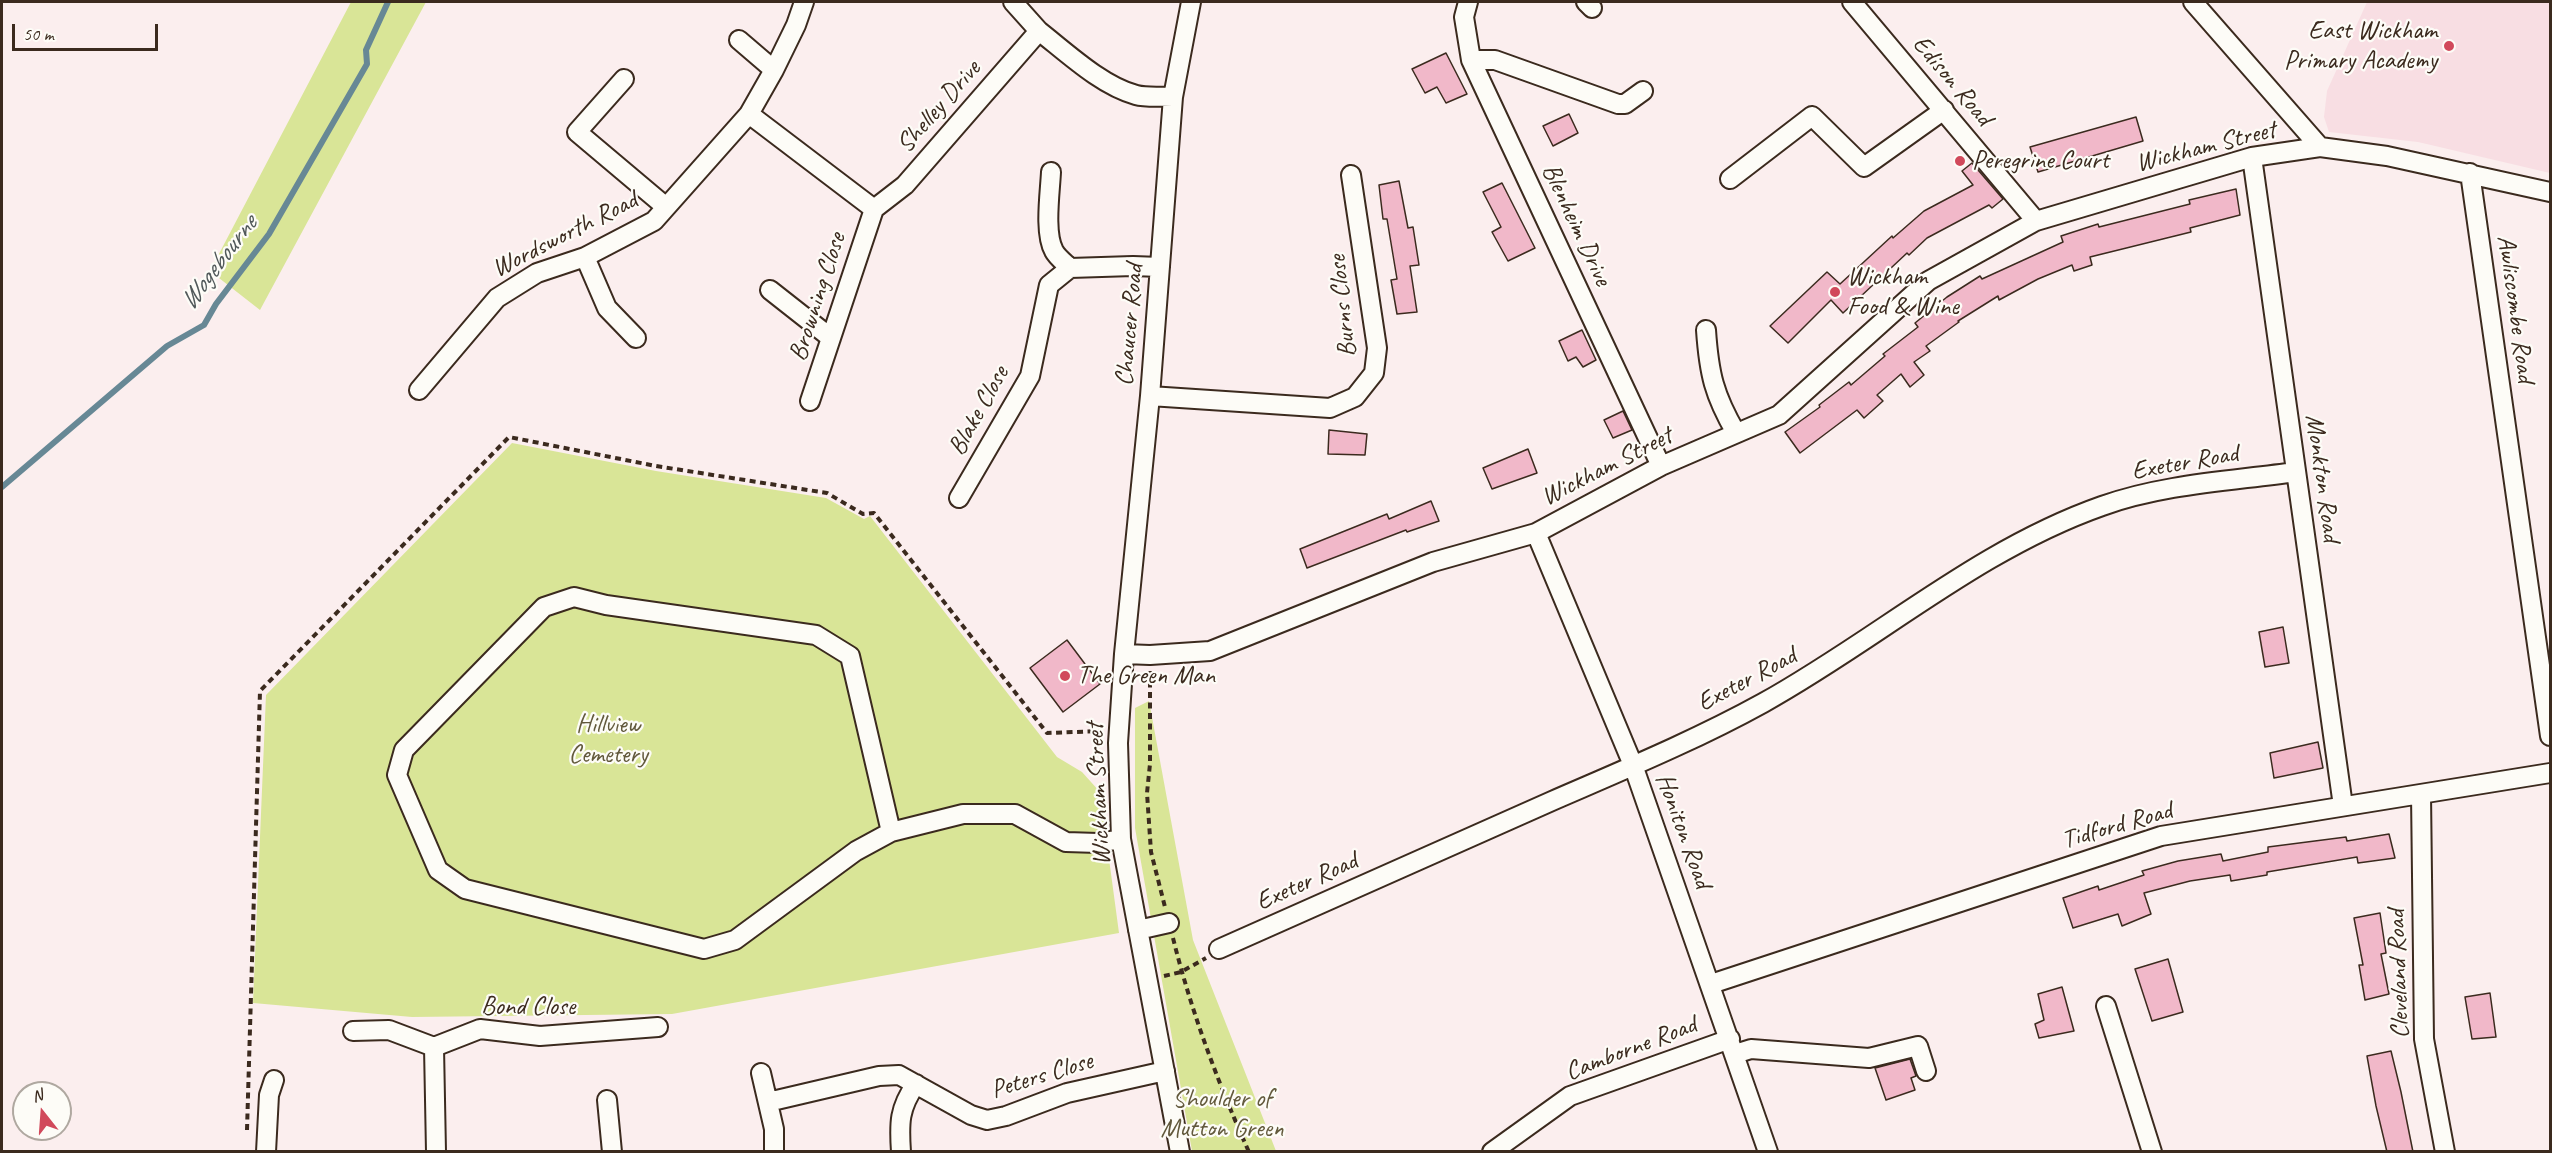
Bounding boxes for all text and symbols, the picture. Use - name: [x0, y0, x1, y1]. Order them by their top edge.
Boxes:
- scale bar: [15, 12, 160, 50]
- place label: East Wickham Primary Academy: [2284, 15, 2437, 76]
- text: 50 m: [23, 23, 54, 45]
- street label: Edison Road: [1905, 29, 1999, 133]
- marker: East Wickham Primary Academy: [2442, 39, 2456, 53]
- street label: Shelley Drive: [890, 54, 988, 160]
- street label: Wickham Street: [2133, 115, 2279, 179]
- place label: Peregrine Court: [1972, 145, 2109, 177]
- marker: Peregrine Court: [1953, 154, 1967, 168]
- street label: Blenheim Drive: [1534, 159, 1618, 291]
- street label: Wordsworth Road: [487, 185, 643, 285]
- water label: Wogebourne: [173, 210, 265, 316]
- street label: Browning Close: [783, 229, 853, 365]
- street label: Awliscombe Road: [2489, 233, 2541, 385]
- street label: Burns Close: [1322, 253, 1364, 359]
- place label: Wickham Food & Wine: [1847, 261, 1959, 322]
- street label: Chaucer Road: [1109, 263, 1151, 387]
- marker: Wickham Food & Wine: [1828, 285, 1842, 299]
- street label: Blake Close: [942, 361, 1016, 461]
- street label: Monkton Road: [2298, 412, 2346, 544]
- street label: Wickham Street: [1536, 421, 1678, 513]
- street label: Exeter Road: [2129, 438, 2241, 488]
- street label: Exeter Road: [1692, 641, 1802, 719]
- place label: The Green Man: [1077, 660, 1215, 692]
- marker: The Green Man: [1058, 669, 1072, 683]
- park label: Hillview Cemetery: [568, 709, 648, 770]
- street label: Wickham Street: [1080, 722, 1118, 866]
- street label: Honiton Road: [1648, 769, 1718, 893]
- street label: Tidford Road: [2058, 795, 2176, 857]
- street label: Exeter Road: [1251, 846, 1363, 918]
- street label: Cleveland Road: [2381, 909, 2417, 1039]
- street label: Bond Close: [481, 991, 575, 1023]
- street label: Camborne Road: [1561, 1010, 1701, 1088]
- street label: Peters Close: [987, 1046, 1097, 1106]
- north arrow: [12, 1081, 72, 1141]
- park label: Shoulder of Mutton Green: [1160, 1083, 1284, 1144]
- text: N: [30, 1085, 45, 1107]

